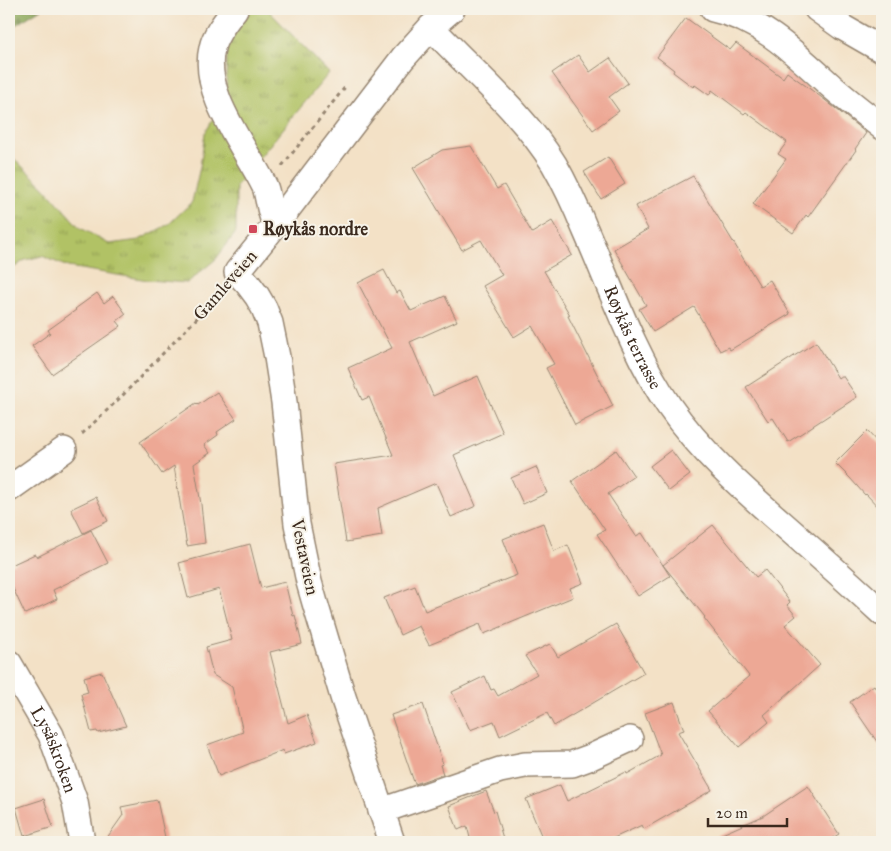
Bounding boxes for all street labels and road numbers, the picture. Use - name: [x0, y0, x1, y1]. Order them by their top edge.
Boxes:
- street label: Gamleveien: [188, 245, 262, 325]
- street label: Røykås terrasse: [599, 282, 667, 393]
- street label: Vestaveien: [286, 516, 324, 597]
- street label: Lysåskroken: [26, 702, 82, 796]

